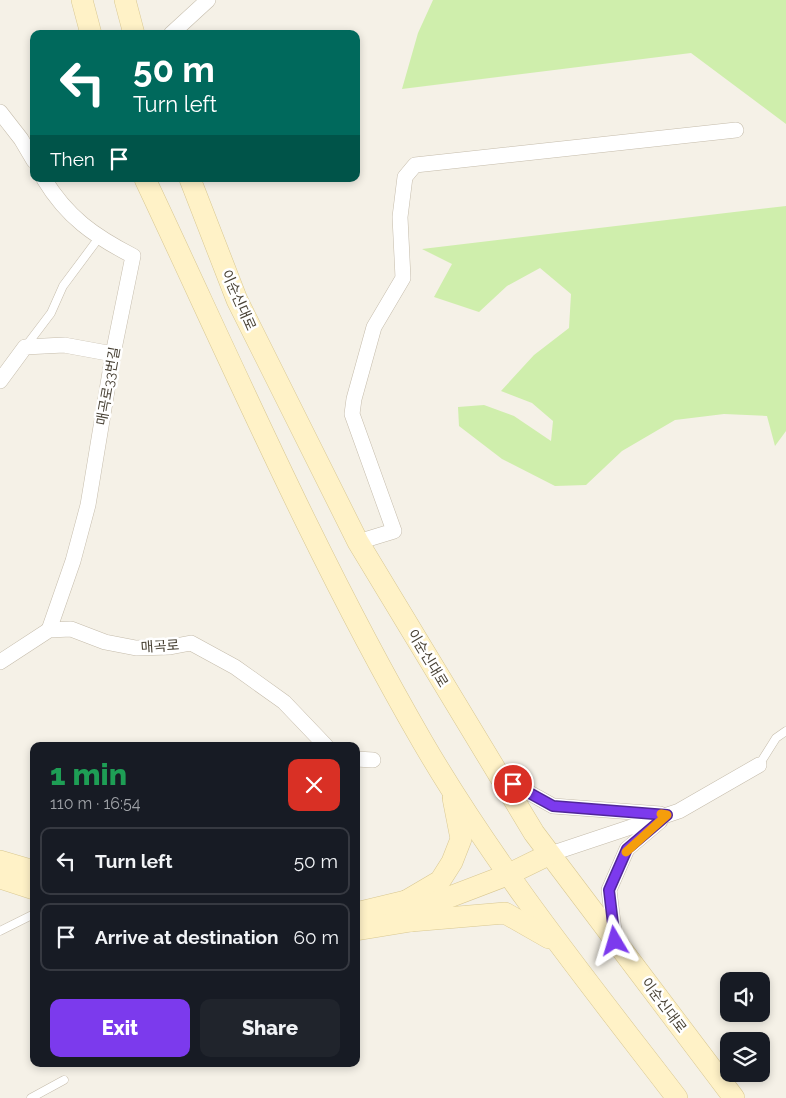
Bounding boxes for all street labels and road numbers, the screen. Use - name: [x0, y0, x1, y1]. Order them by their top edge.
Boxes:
- street label: 이순신대로: [219, 267, 259, 333]
- street label: 매곡로33번길: [93, 346, 123, 426]
- street label: 이순신대로: [405, 626, 452, 690]
- street label: 매곡로: [140, 637, 180, 655]
- street label: 이순신대로: [638, 974, 690, 1036]

